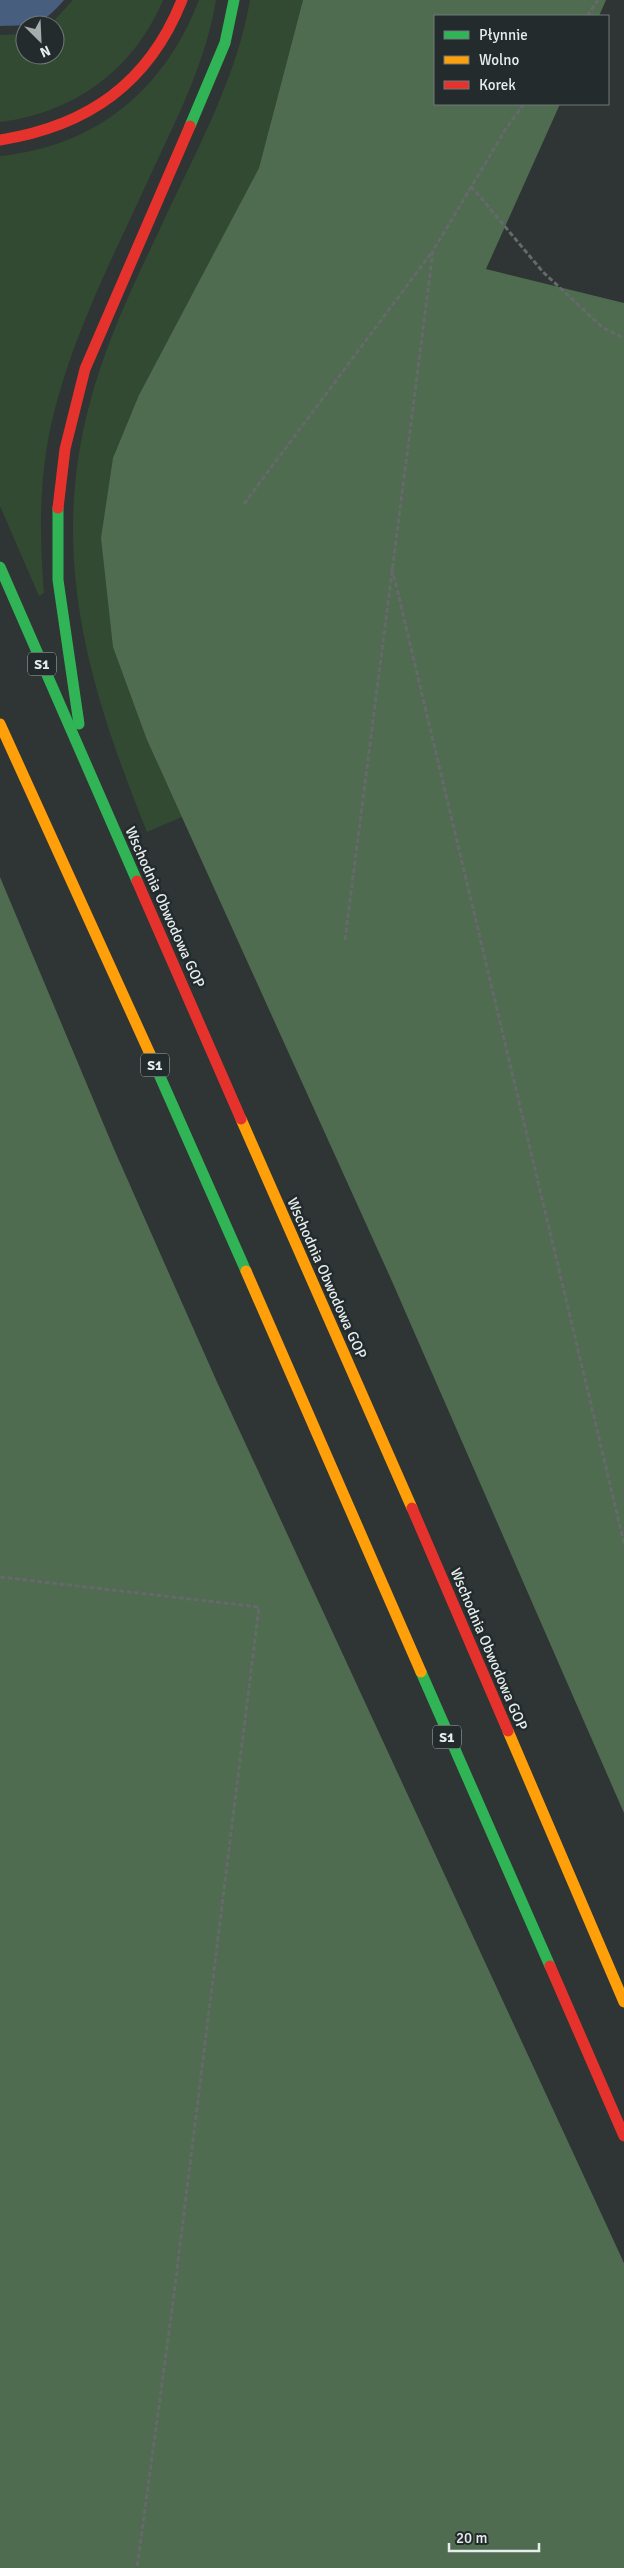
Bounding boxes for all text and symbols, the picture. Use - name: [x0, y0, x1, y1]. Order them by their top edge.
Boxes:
- north arrow: [15, 15, 65, 65]
- legend: [434, 15, 609, 105]
- text: Płynnie: [479, 26, 528, 44]
- text: N: [37, 42, 53, 61]
- text: Wolno: [479, 51, 520, 69]
- text: Korek: [479, 76, 516, 94]
- road number: S1: [28, 652, 56, 676]
- street label: Wschodnia Obwodowa GOP: [121, 824, 209, 990]
- road number: S1: [141, 1054, 169, 1076]
- street label: Wschodnia Obwodowa GOP: [283, 1195, 371, 1361]
- street label: Wschodnia Obwodowa GOP: [447, 1565, 531, 1733]
- road number: S1: [433, 1725, 461, 1748]
- scale bar: [449, 2520, 539, 2552]
- text: 20 m: [456, 2529, 487, 2547]

